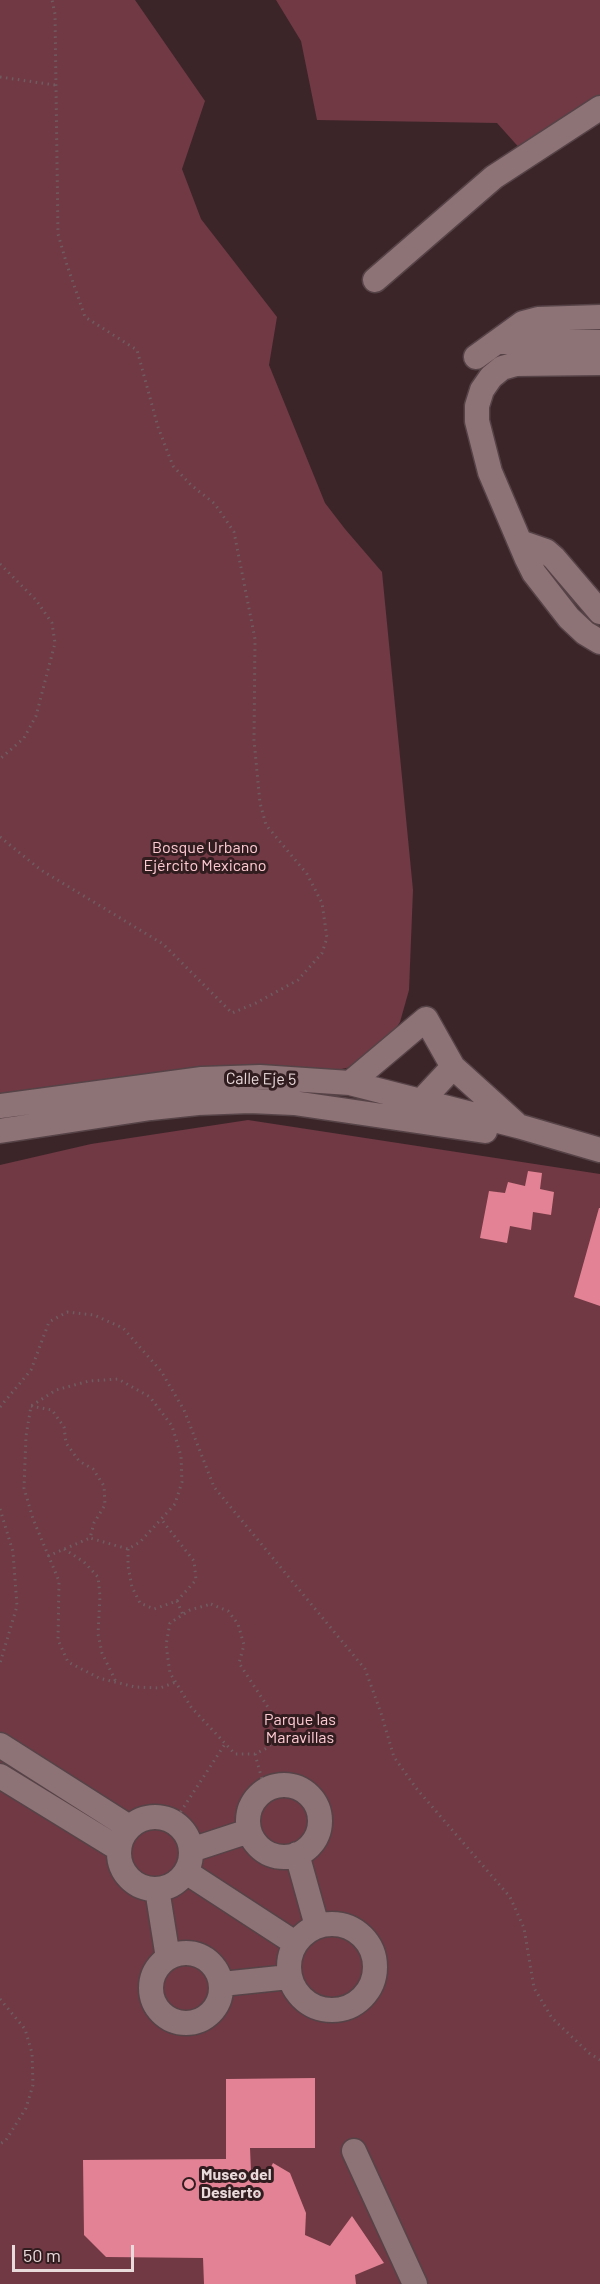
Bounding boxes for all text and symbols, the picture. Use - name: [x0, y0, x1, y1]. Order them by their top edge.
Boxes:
- park label: Bosque Urbano Ejército Mexicano: [144, 838, 266, 876]
- street label: Calle Eje 5: [226, 1069, 296, 1089]
- park label: Parque las Maravillas: [264, 1710, 336, 1748]
- place label: Museo del Desierto: [201, 2165, 272, 2203]
- marker: Museo del Desierto: [182, 2177, 196, 2191]
- scale bar: [15, 2233, 136, 2271]
- text: 50 m: [23, 2244, 61, 2266]

